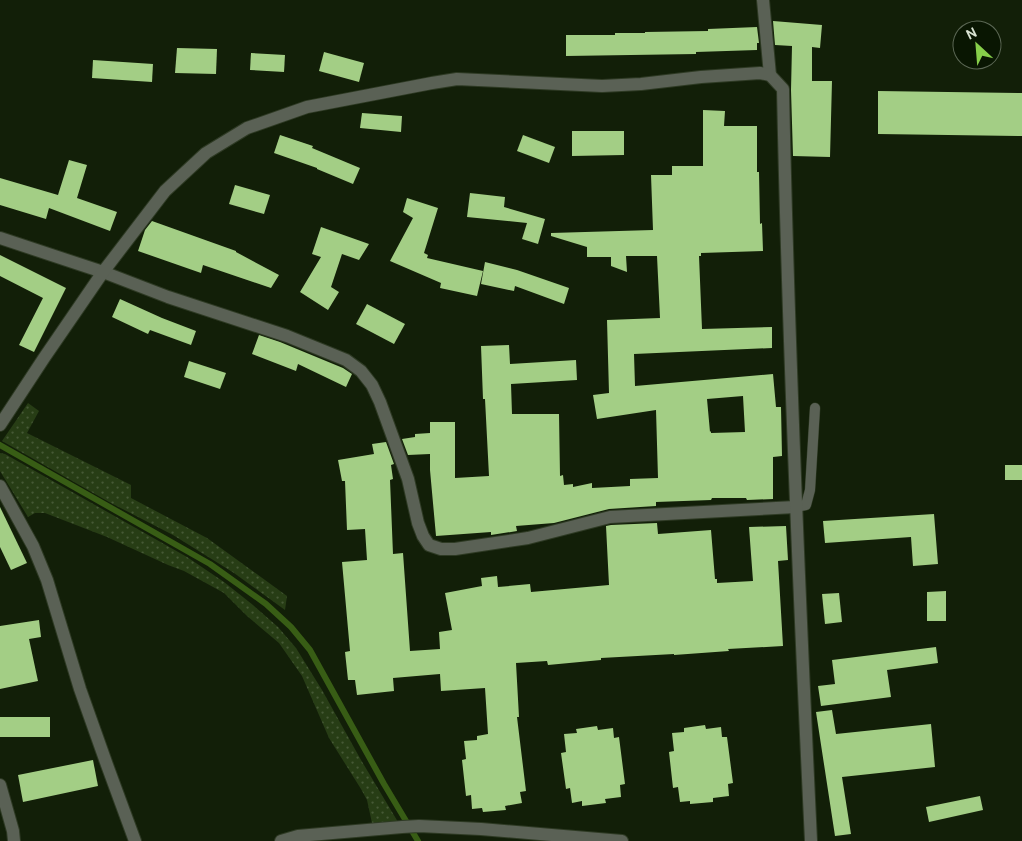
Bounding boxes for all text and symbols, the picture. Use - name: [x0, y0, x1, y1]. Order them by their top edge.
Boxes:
- north arrow: [952, 20, 1002, 70]
- text: N: [964, 25, 980, 45]

